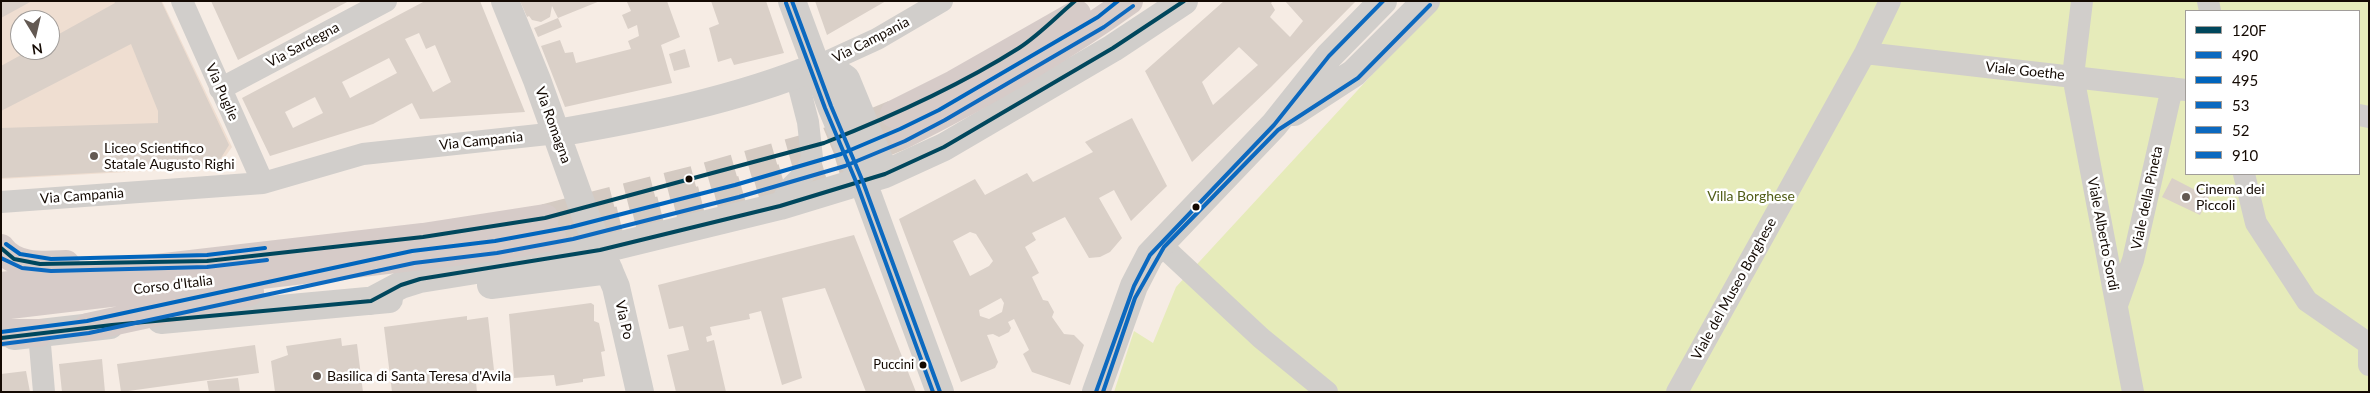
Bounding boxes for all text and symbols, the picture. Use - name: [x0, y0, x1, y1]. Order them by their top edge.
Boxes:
- north arrow: [10, 10, 60, 60]
- legend: [2185, 10, 2360, 175]
- street label: Via Campania: [830, 13, 912, 67]
- street label: Via Sardegna: [264, 19, 342, 71]
- text: 120F: [2232, 21, 2267, 39]
- text: N: [31, 40, 44, 59]
- text: 490: [2232, 46, 2258, 64]
- street label: Viale Goethe: [1984, 58, 2066, 84]
- street label: Via Puglie: [202, 61, 242, 123]
- text: 495: [2232, 71, 2258, 89]
- street label: Via Romagna: [531, 84, 575, 166]
- text: 53: [2232, 96, 2249, 114]
- text: 52: [2232, 121, 2249, 139]
- street label: Via Campania: [438, 128, 524, 154]
- place label: Liceo Scientifico Statale Augusto Righi: [104, 140, 235, 172]
- street label: Viale della Pineta: [2128, 145, 2166, 251]
- text: 910: [2232, 146, 2258, 164]
- marker: Liceo Scientifico Statale Augusto Righi: [88, 150, 100, 162]
- unlabelled marker: [684, 174, 694, 184]
- street label: Viale Alberto Sordi: [2084, 176, 2122, 292]
- place label: Cinema dei Piccoli: [2196, 181, 2265, 213]
- street label: Via Campania: [39, 185, 125, 207]
- park label: Villa Borghese: [1707, 188, 1795, 204]
- marker: Cinema dei Piccoli: [2180, 191, 2192, 203]
- unlabelled marker: [1191, 202, 1201, 212]
- street label: Viale del Museo Borghese: [1688, 215, 1780, 363]
- street label: Corso d'Italia: [132, 272, 214, 298]
- street label: Via Po: [611, 299, 637, 341]
- place label: Puccini: [873, 357, 914, 373]
- marker: Puccini: [918, 360, 928, 370]
- place label: Basilica di Santa Teresa d'Avila: [327, 368, 511, 384]
- marker: Basilica di Santa Teresa d'Avila: [311, 370, 323, 382]

